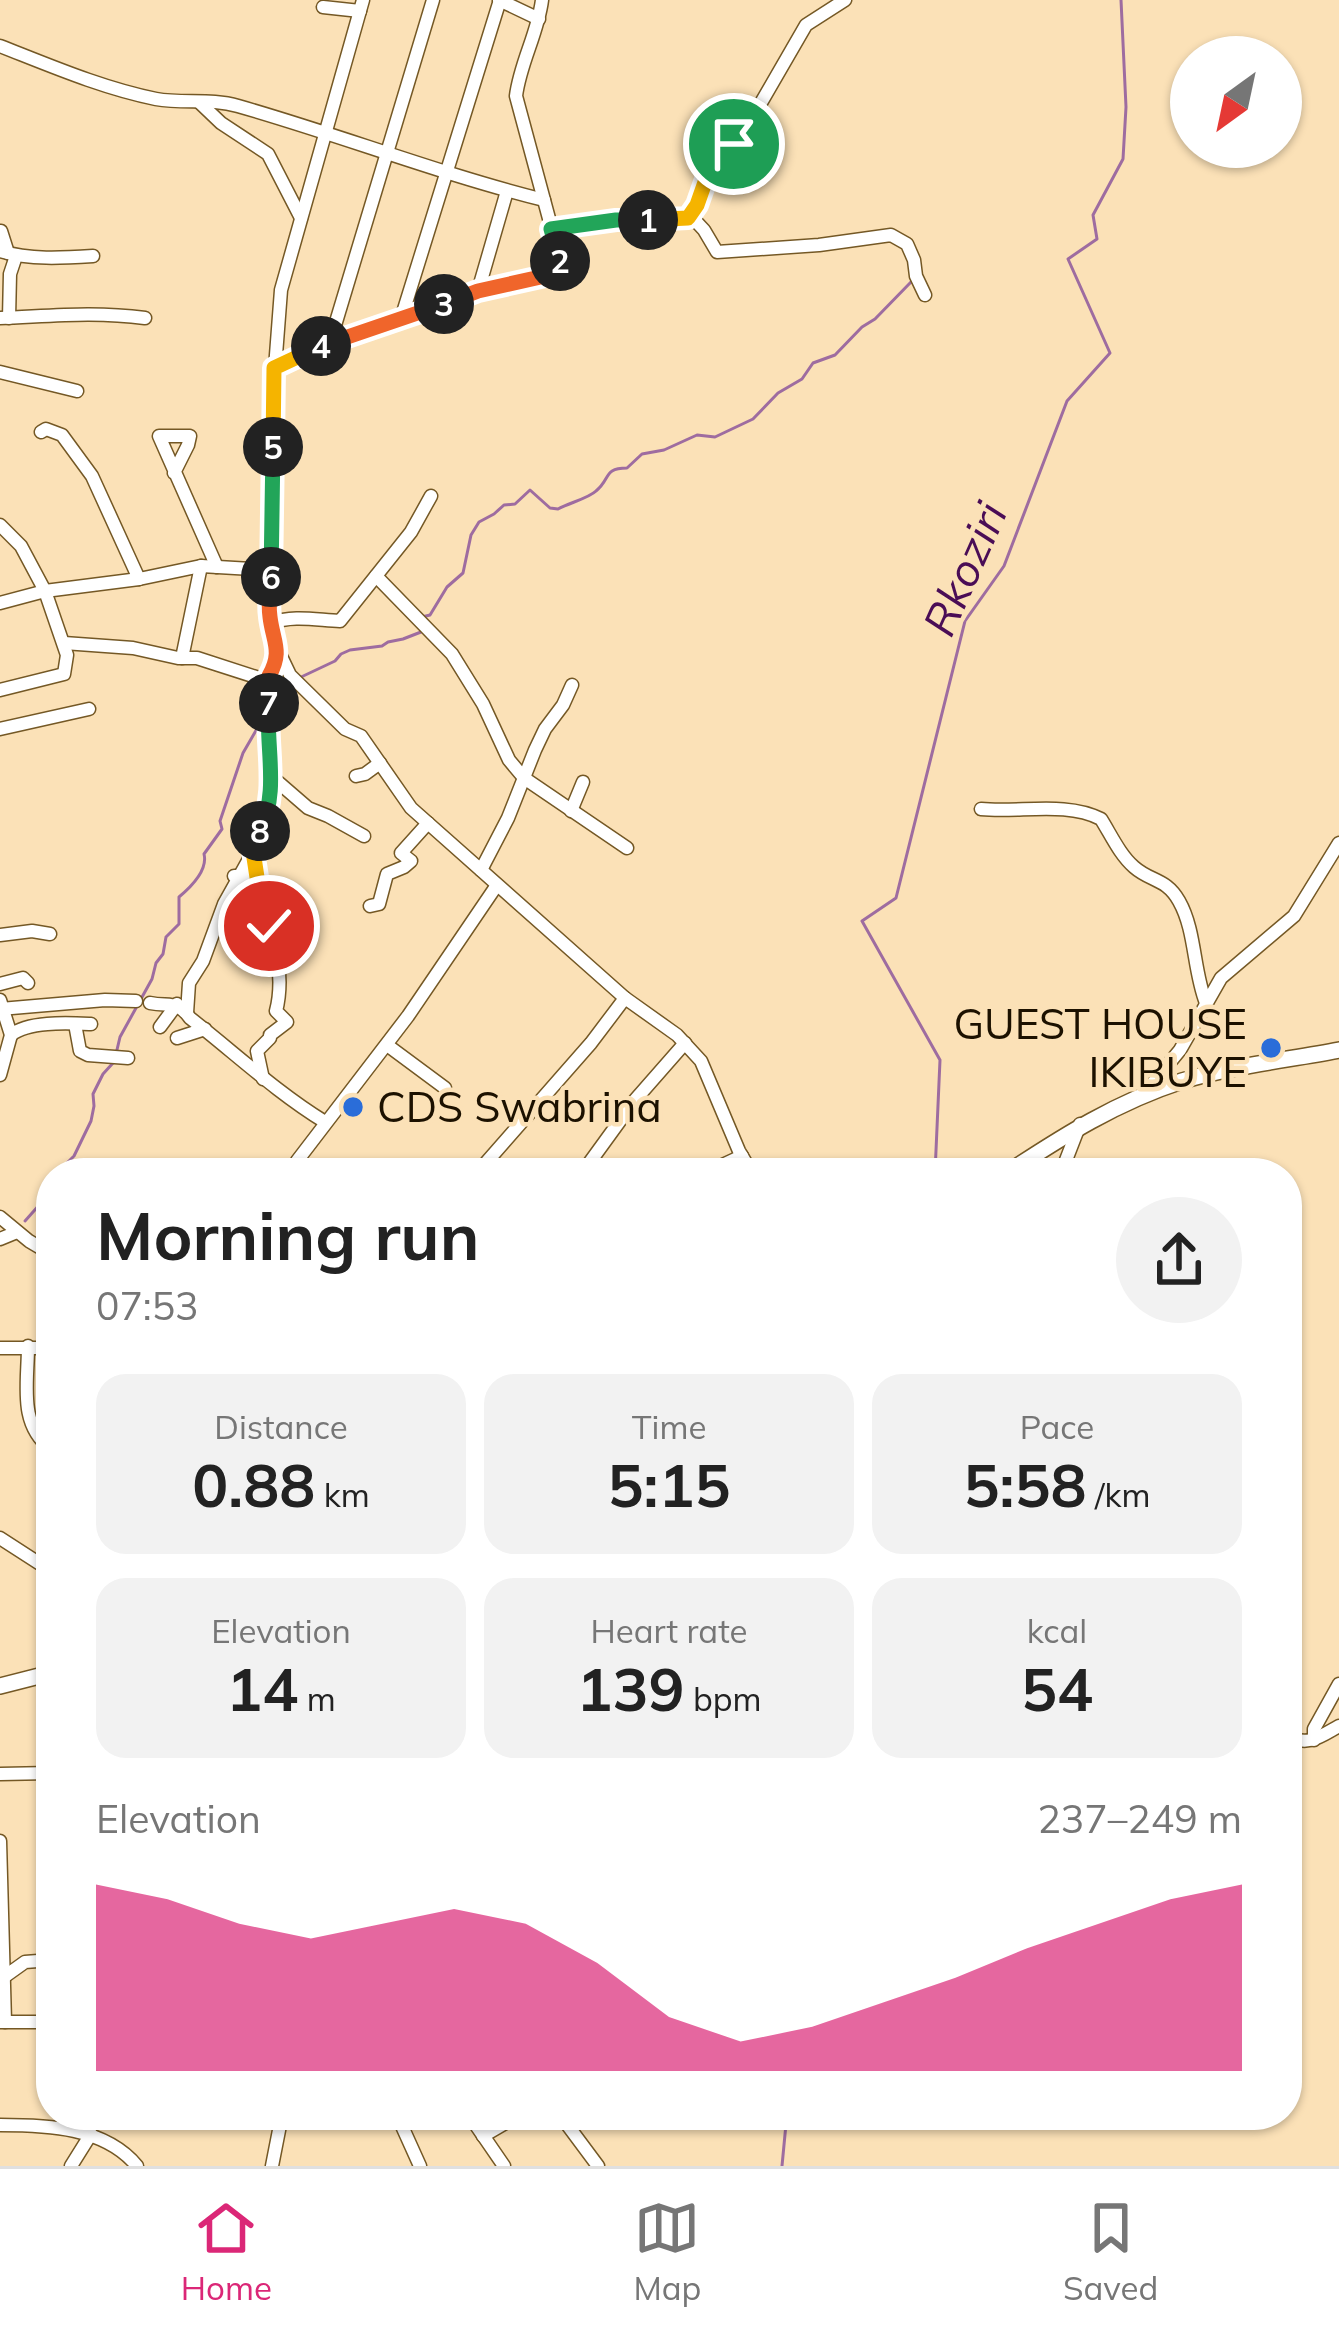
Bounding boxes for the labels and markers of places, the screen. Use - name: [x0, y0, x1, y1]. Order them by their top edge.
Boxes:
- pin: [683, 93, 785, 195]
- pin: 1: [618, 190, 678, 250]
- pin: 2: [530, 231, 590, 291]
- pin: 3: [414, 274, 474, 334]
- pin: 4: [291, 316, 351, 376]
- pin: 5: [243, 417, 303, 477]
- pin: 6: [241, 547, 301, 607]
- pin: 7: [239, 673, 299, 733]
- pin: 8: [230, 801, 290, 861]
- pin: [218, 875, 320, 977]
- place label: GUEST HOUSE IKIBUYE: [953, 997, 1247, 1098]
- marker: GUEST HOUSE IKIBUYE: [1258, 1035, 1284, 1061]
- place label: CDS Swabrina: [377, 1080, 662, 1133]
- marker: CDS Swabrina: [340, 1094, 366, 1120]

